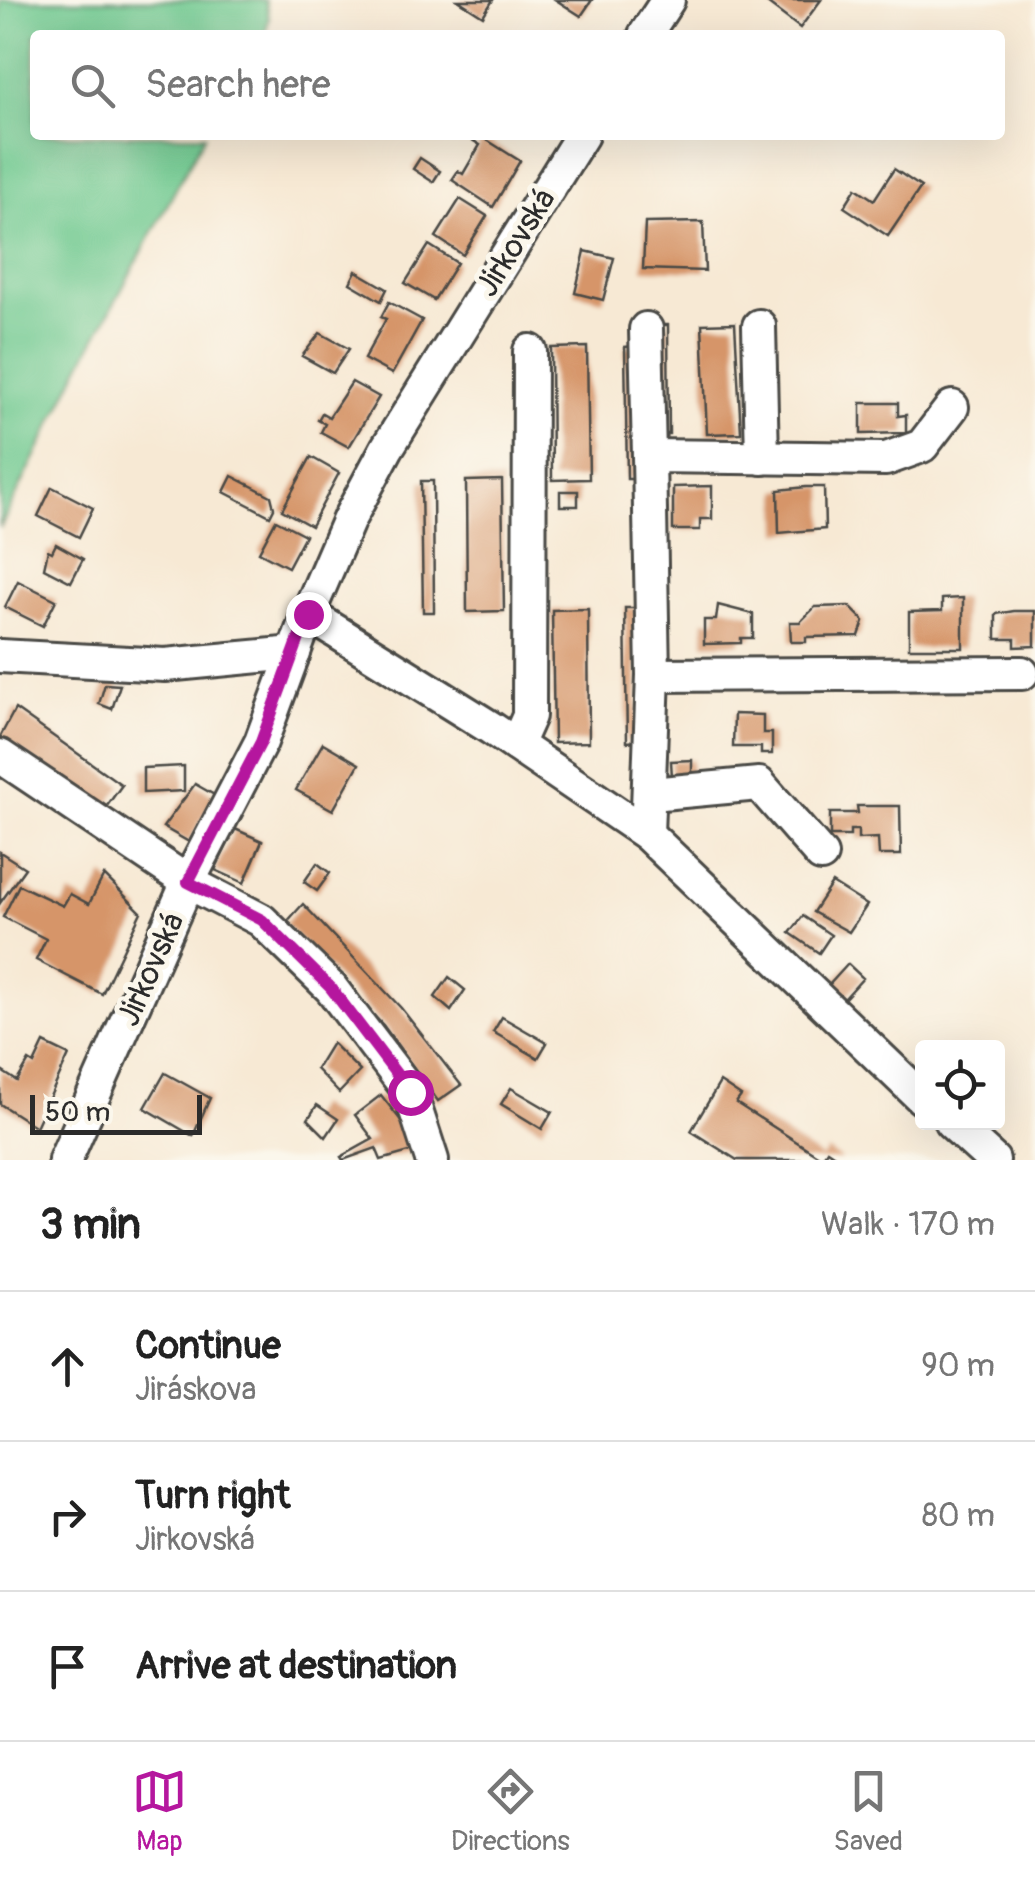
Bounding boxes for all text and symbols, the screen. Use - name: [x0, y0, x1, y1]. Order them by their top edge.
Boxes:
- search box: [30, 30, 1005, 140]
- icon: search: [65, 58, 120, 113]
- text: Search here: [145, 61, 331, 109]
- street label: Jirkovská: [467, 181, 565, 304]
- route end: [286, 592, 332, 638]
- street label: Jirkovská: [108, 906, 194, 1032]
- map controls: [915, 1040, 1005, 1130]
- button: locate: [915, 1040, 1005, 1130]
- route start: [388, 1070, 434, 1116]
- scale bar: [30, 1090, 202, 1134]
- text: 50 m: [45, 1095, 110, 1130]
- text: 3 min: [40, 1199, 141, 1251]
- text: Walk · 170 m: [821, 1205, 995, 1245]
- text: Continue: [135, 1322, 281, 1370]
- icon: ahead: [40, 1339, 95, 1394]
- text: 90 m: [921, 1346, 995, 1386]
- text: Jiráskova: [135, 1370, 257, 1410]
- text: Turn right: [135, 1472, 290, 1520]
- icon: right: [40, 1489, 95, 1544]
- text: 80 m: [922, 1496, 995, 1536]
- text: Jirkovská: [135, 1520, 255, 1560]
- icon: arrive: [40, 1639, 95, 1694]
- text: Arrive at destination: [135, 1642, 457, 1690]
- tab: Map: [132, 1764, 187, 1859]
- tab: Directions: [451, 1764, 570, 1859]
- tab: Saved: [834, 1764, 903, 1859]

